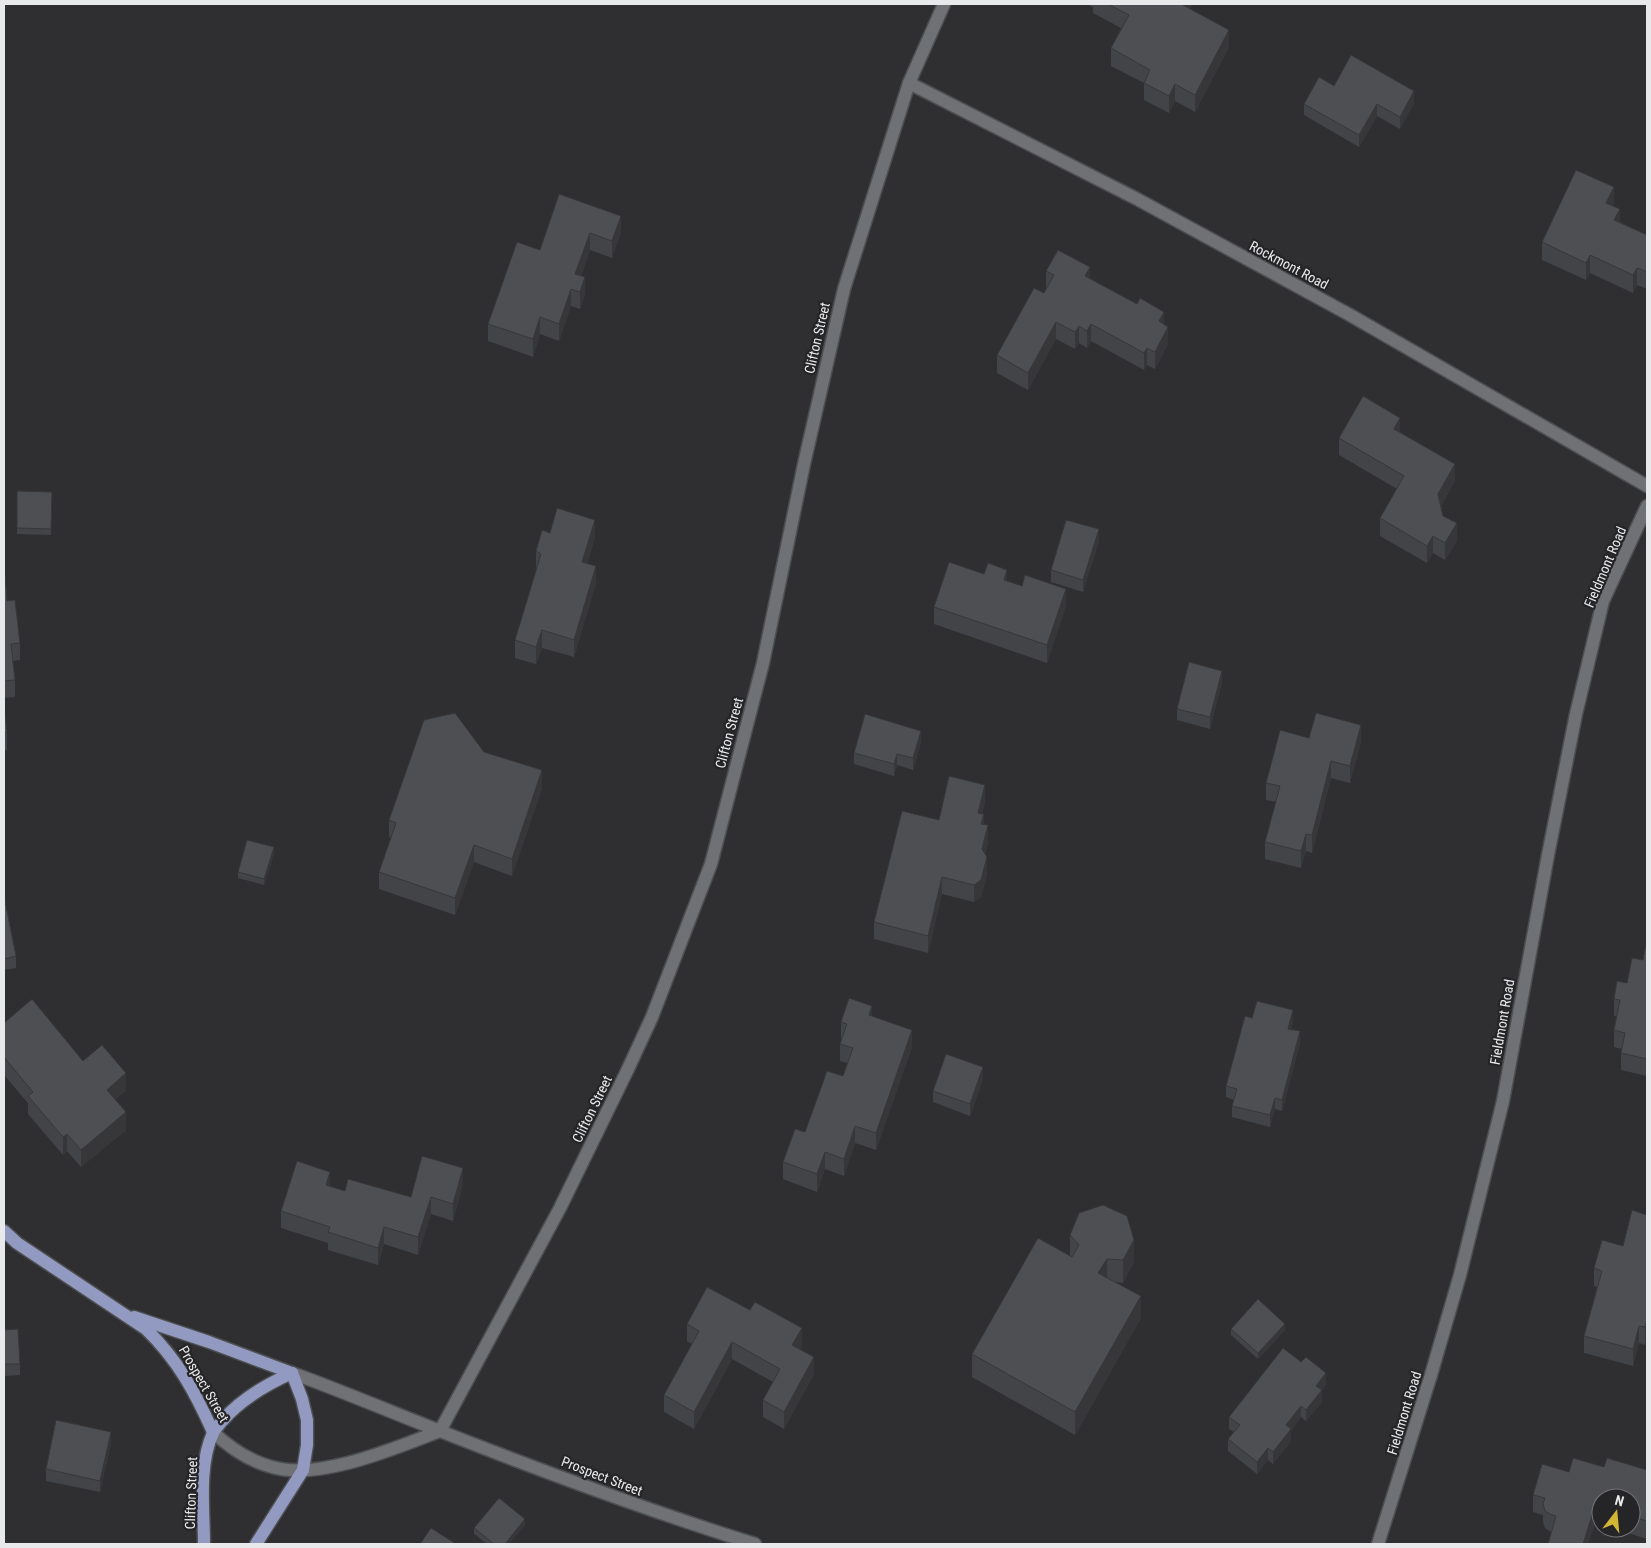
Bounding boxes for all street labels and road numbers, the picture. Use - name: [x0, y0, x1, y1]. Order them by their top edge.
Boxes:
- street label: Rockmont Road: [1247, 237, 1331, 293]
- street label: Clifton Street: [801, 301, 833, 375]
- street label: Fieldmont Road: [1581, 524, 1629, 610]
- street label: Clifton Street: [712, 696, 746, 770]
- street label: Fieldmont Road: [1487, 978, 1517, 1066]
- street label: Clifton Street: [569, 1073, 615, 1145]
- street label: Prospect Street: [176, 1343, 232, 1425]
- street label: Fieldmont Road: [1384, 1369, 1424, 1457]
- street label: Prospect Street: [559, 1453, 645, 1499]
- street label: Clifton Street: [182, 1456, 200, 1530]

